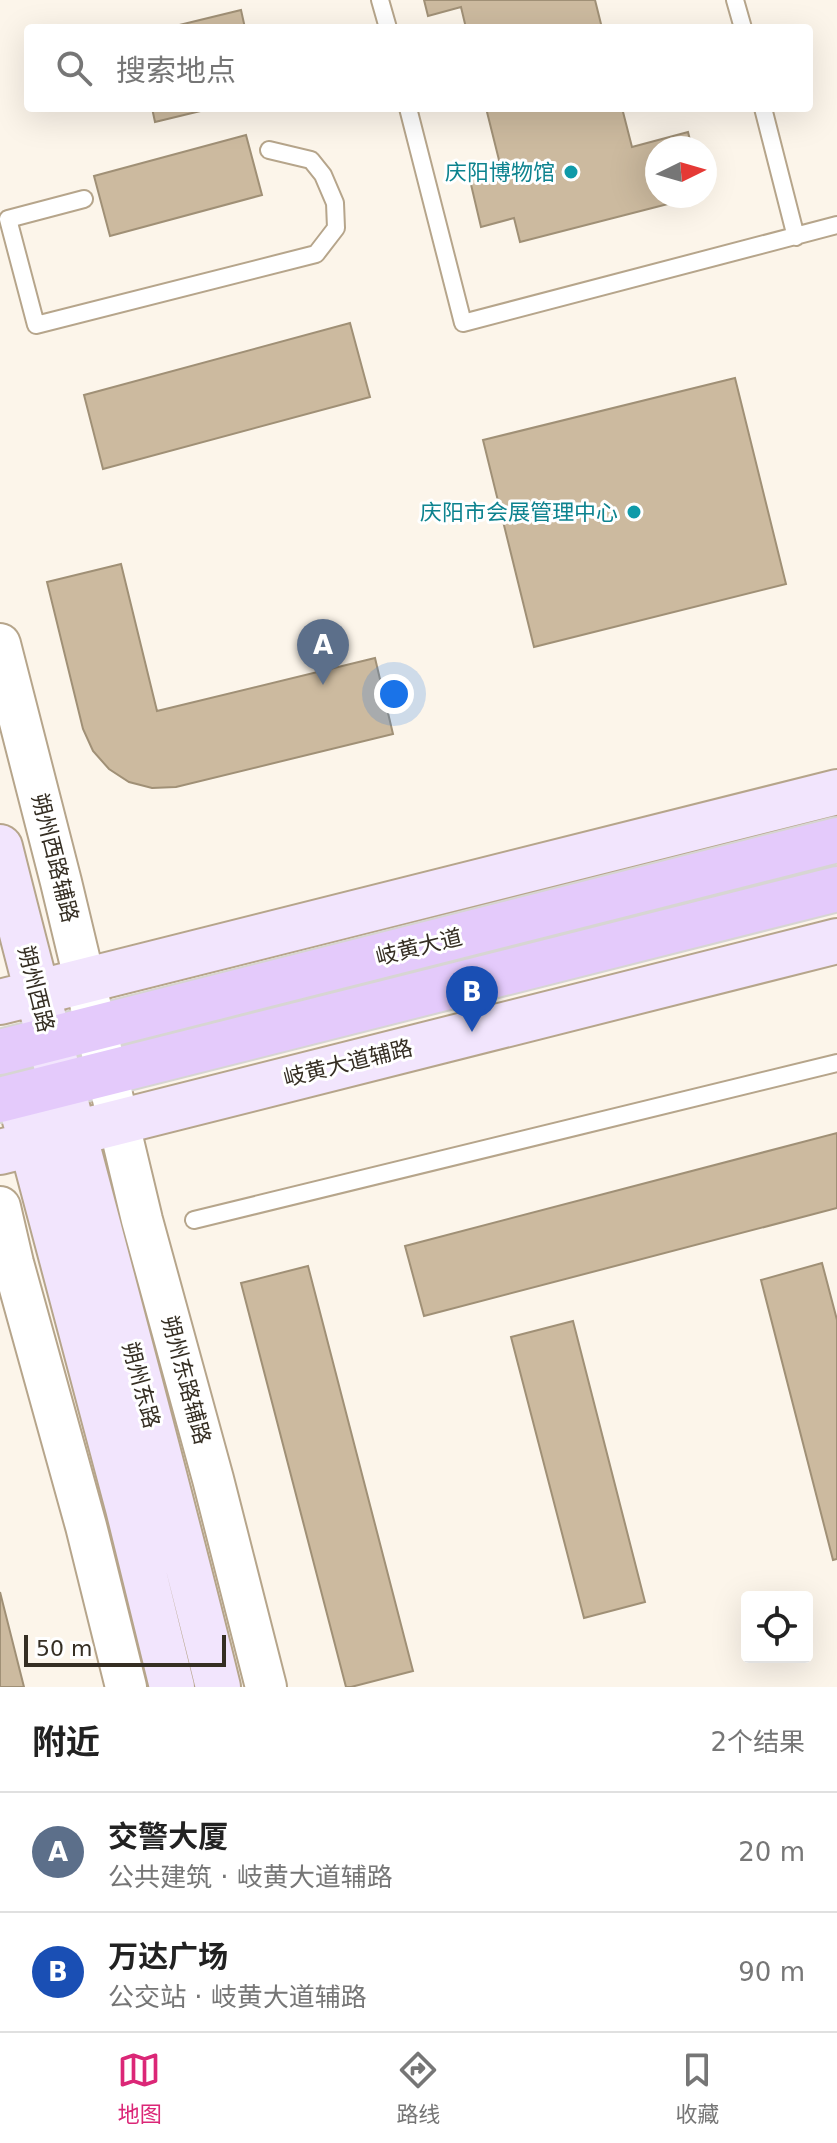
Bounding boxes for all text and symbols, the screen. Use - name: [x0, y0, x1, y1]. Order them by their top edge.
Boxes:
- search box: [24, 24, 813, 112]
- icon: search: [52, 46, 96, 90]
- text: 搜索地点: [116, 53, 236, 88]
- north arrow: [645, 136, 717, 208]
- place label: 庆阳博物馆: [445, 160, 555, 185]
- marker: 庆阳博物馆: [562, 163, 580, 181]
- place label: 庆阳市会展管理中心: [420, 500, 618, 525]
- marker: 庆阳市会展管理中心: [625, 503, 643, 521]
- pin: A: [297, 619, 349, 685]
- your location: [374, 674, 414, 714]
- street label: 朔州西路辅路: [27, 791, 83, 925]
- street label: 岐黄大道: [373, 924, 465, 970]
- street label: 朔州西路: [13, 943, 59, 1035]
- pin: B: [446, 966, 498, 1032]
- street label: 岐黄大道辅路: [281, 1035, 415, 1091]
- street label: 朔州东路辅路: [157, 1313, 215, 1447]
- street label: 朔州东路: [118, 1339, 164, 1431]
- map controls: [741, 1591, 813, 1663]
- button: locate: [741, 1591, 813, 1663]
- scale bar: [24, 1631, 226, 1667]
- text: 50 m: [36, 1636, 92, 1661]
- text: 附近: [32, 1722, 100, 1762]
- text: 2个结果: [710, 1727, 805, 1757]
- text: 交警大厦: [108, 1819, 228, 1854]
- text: A: [48, 1837, 68, 1867]
- text: 20 m: [738, 1837, 805, 1867]
- text: 公共建筑 · 岐黄大道辅路: [108, 1862, 393, 1892]
- text: 万达广场: [108, 1939, 228, 1974]
- text: B: [48, 1957, 68, 1987]
- text: 90 m: [738, 1957, 805, 1987]
- text: 公交站 · 岐黄大道辅路: [108, 1982, 367, 2012]
- tab: 地图: [117, 2048, 162, 2128]
- tab: 路线: [396, 2048, 441, 2128]
- tab: 收藏: [675, 2048, 720, 2128]

